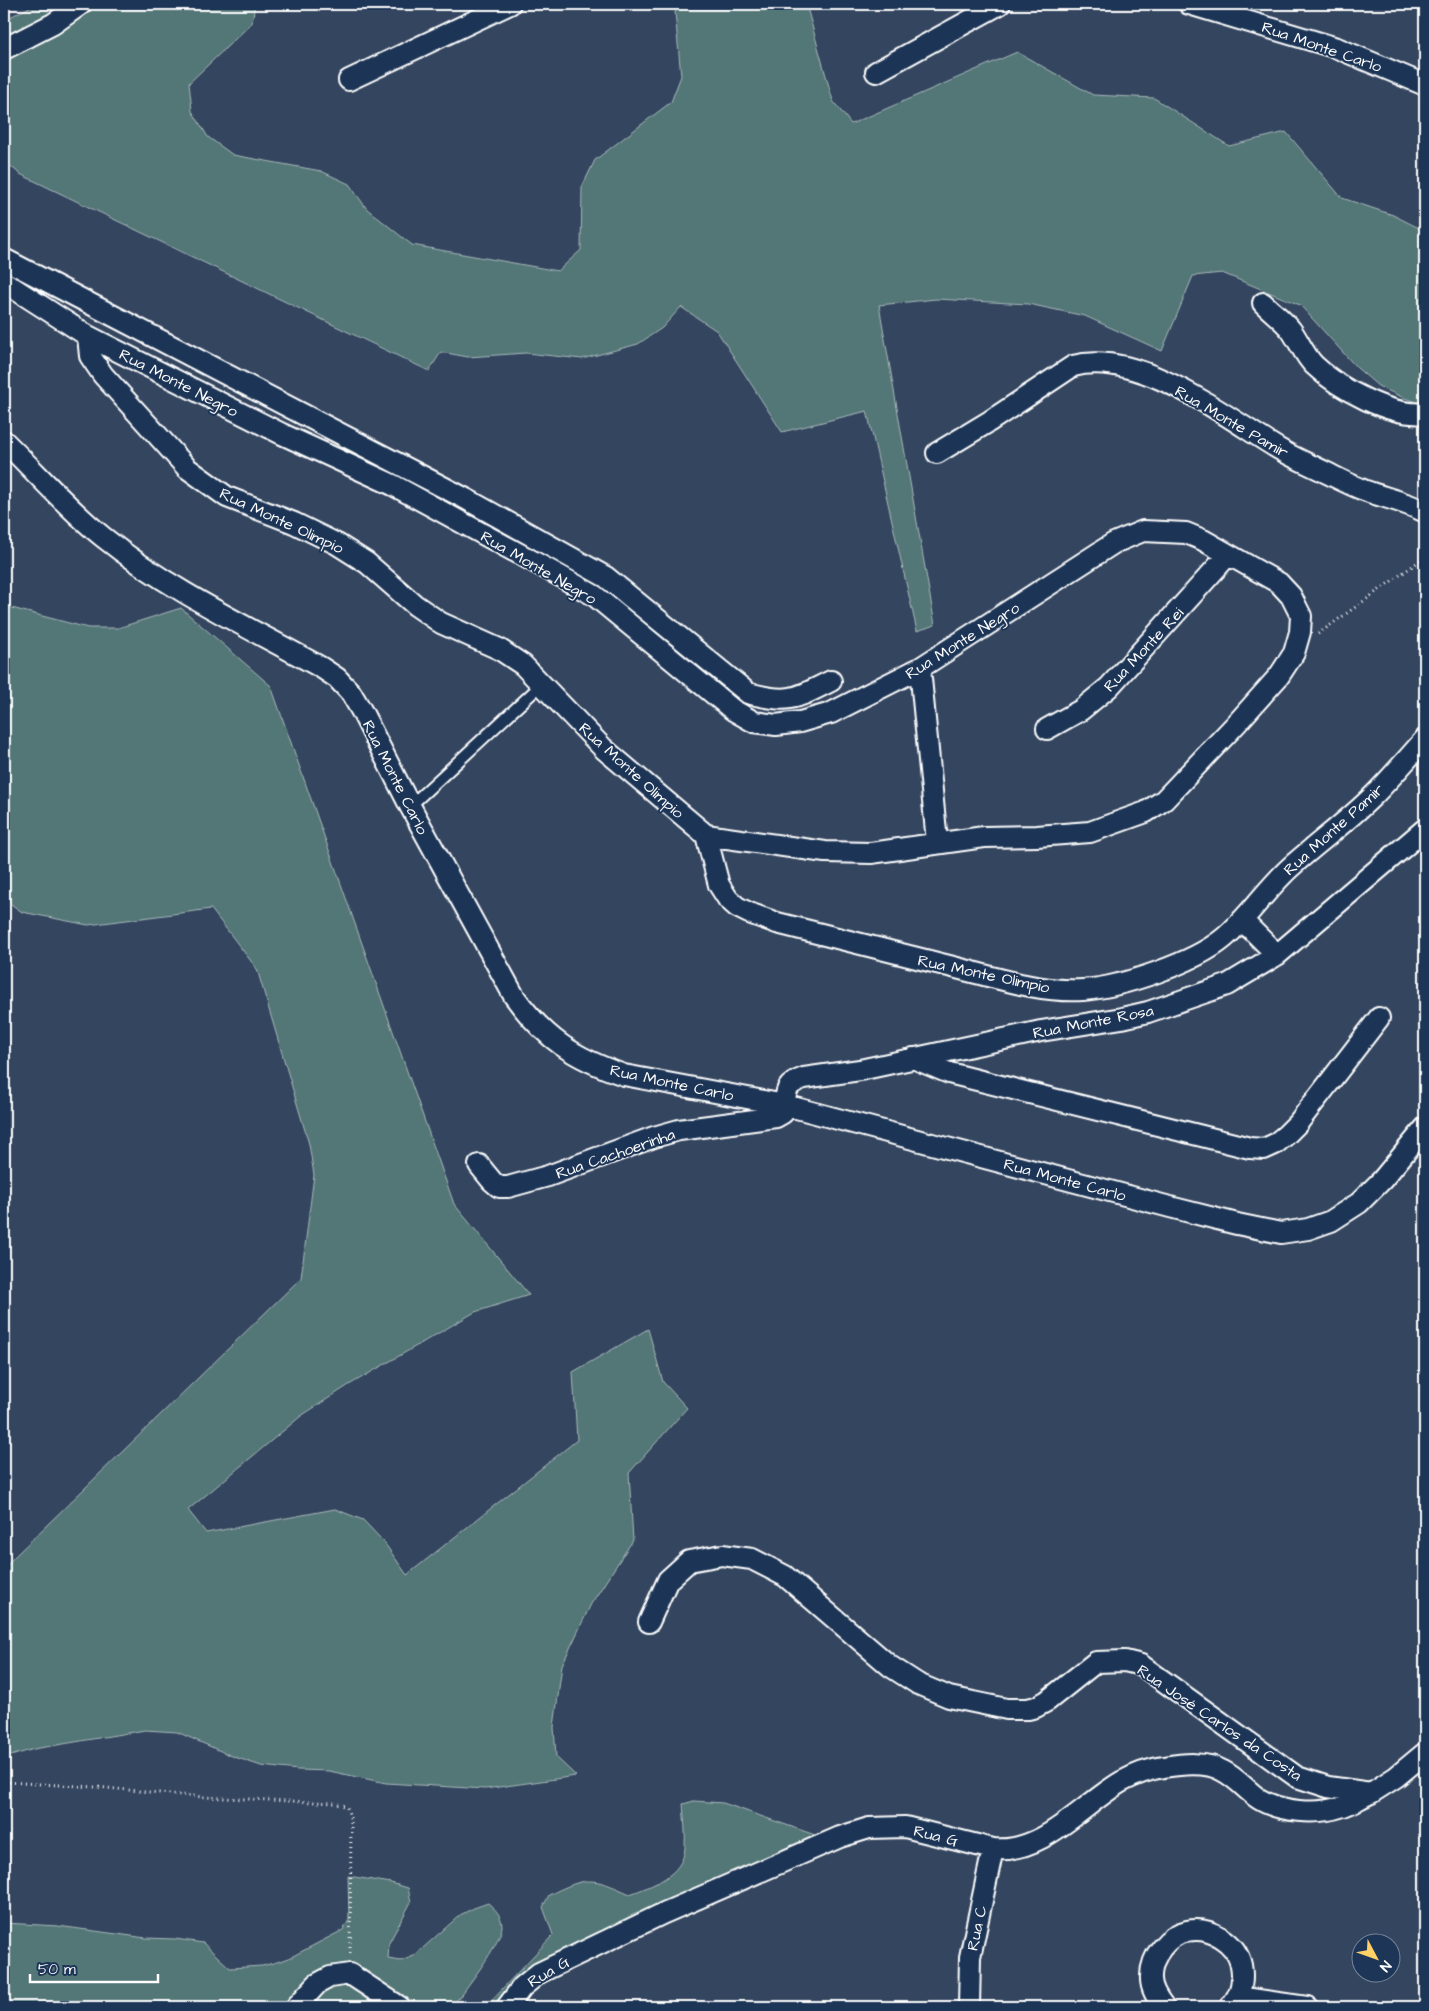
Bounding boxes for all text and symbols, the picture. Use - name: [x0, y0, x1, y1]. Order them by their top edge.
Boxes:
- street label: Rua Monte Carlo: [1259, 16, 1385, 78]
- street label: Rua Monte Negro: [115, 343, 242, 423]
- street label: Rua Monte Pamir: [1171, 380, 1293, 463]
- street label: Rua Monte Olimpio: [216, 483, 347, 559]
- street label: Rua Monte Negro: [476, 526, 601, 611]
- street label: Rua Monte Negro: [901, 597, 1024, 686]
- street label: Rua Monte Rei: [1099, 602, 1189, 697]
- street label: Rua Monte Carlo: [357, 716, 433, 838]
- street label: Rua Monte Olimpio: [574, 718, 689, 824]
- street label: Rua Monte Pamir: [1279, 779, 1389, 881]
- street label: Rua Monte Olimpio: [916, 949, 1052, 999]
- street label: Rua Monte Rosa: [1031, 1000, 1155, 1044]
- street label: Rua Monte Carlo: [608, 1059, 736, 1107]
- street label: Rua Cachoerinha: [553, 1123, 678, 1185]
- street label: Rua Monte Carlo: [1001, 1153, 1128, 1207]
- street label: Rua José Carlos da Costa: [1133, 1659, 1306, 1786]
- street label: Rua G: [911, 1820, 960, 1852]
- street label: Rua C: [961, 1904, 992, 1953]
- north arrow: [1352, 1934, 1402, 1984]
- scale bar: [30, 1951, 158, 1983]
- street label: Rua G: [523, 1951, 574, 1993]
- text: N: [1374, 1956, 1395, 1976]
- text: 50 m: [38, 1959, 76, 1980]

